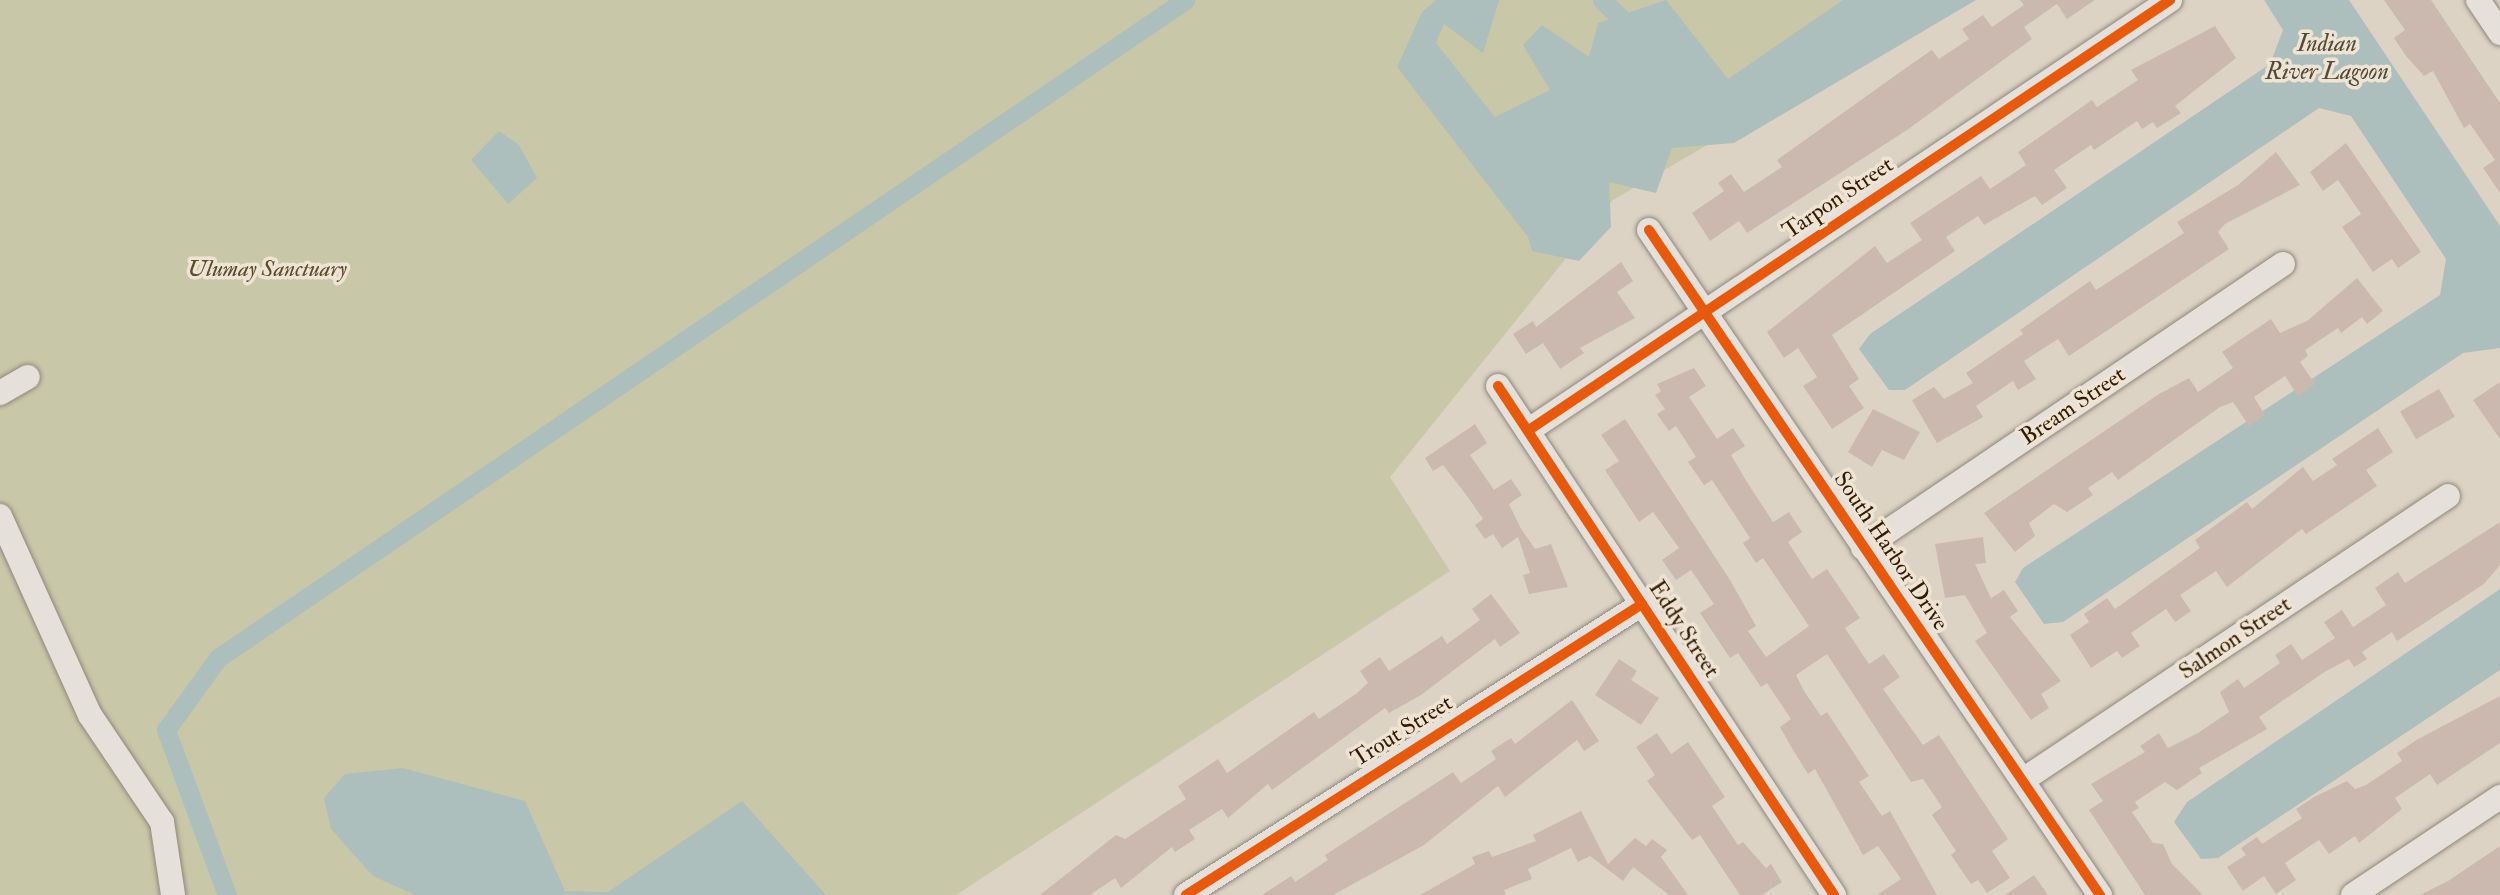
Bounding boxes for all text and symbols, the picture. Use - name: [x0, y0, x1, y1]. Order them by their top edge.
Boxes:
- water label: Indian River Lagoon: [2265, 30, 2389, 86]
- street label: Tarpon Street: [1777, 151, 1899, 245]
- park label: Ulumay Sanctuary: [187, 255, 347, 283]
- street label: Bream Street: [2015, 361, 2131, 451]
- street label: South Harbor Drive: [1828, 466, 1954, 636]
- street label: Eddy Street: [1643, 576, 1725, 682]
- street label: Salmon Street: [2174, 590, 2296, 686]
- street label: Trout Street: [1346, 689, 1458, 773]

